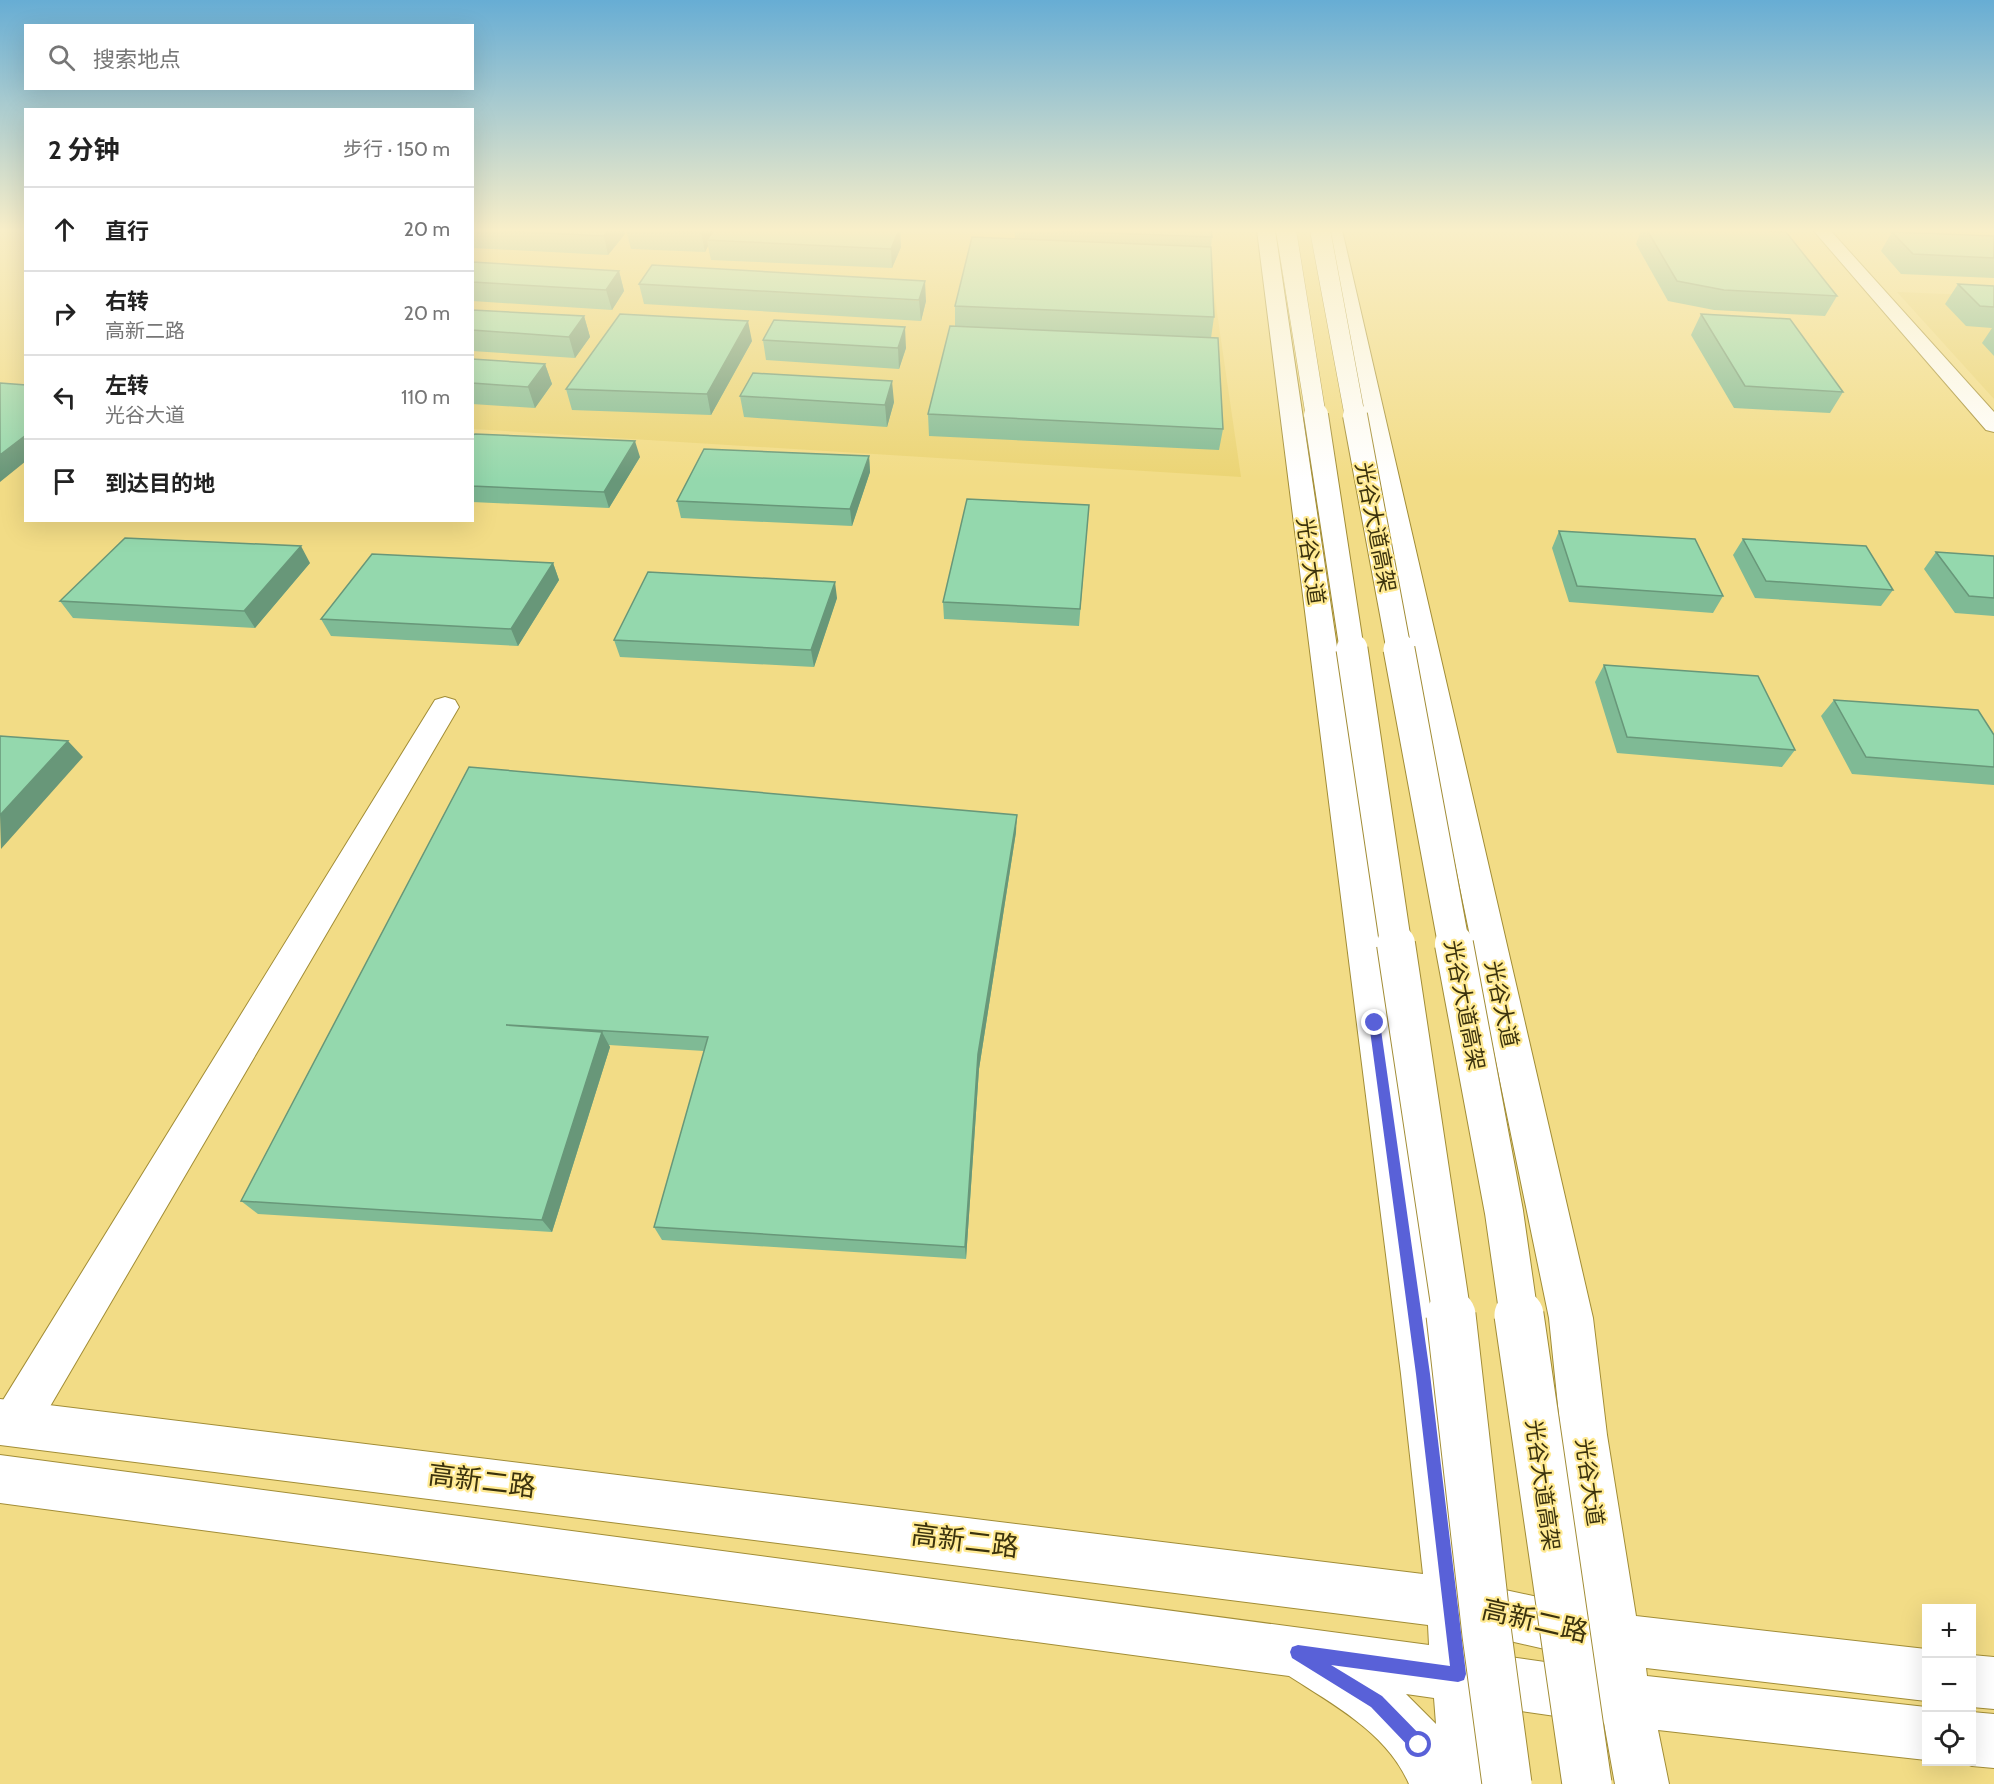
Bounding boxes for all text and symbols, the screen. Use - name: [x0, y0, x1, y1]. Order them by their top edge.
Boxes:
- search box: [24, 24, 474, 90]
- icon: search: [45, 41, 78, 74]
- text: 搜索地点: [93, 46, 181, 73]
- text: 2 分钟: [48, 134, 120, 166]
- text: 步行 · 150 m: [343, 137, 450, 161]
- icon: ahead: [48, 213, 81, 246]
- text: 20 m: [404, 217, 450, 241]
- text: 直行: [105, 218, 149, 245]
- text: 右转: [105, 288, 149, 315]
- icon: right: [48, 297, 81, 330]
- text: 20 m: [404, 301, 450, 325]
- text: 高新二路: [105, 319, 185, 343]
- text: 左转: [105, 372, 149, 399]
- icon: left: [48, 381, 81, 414]
- text: 110 m: [401, 385, 450, 409]
- text: 光谷大道: [105, 403, 185, 427]
- street label: 光谷大道高架: [1350, 460, 1401, 594]
- icon: arrive: [48, 465, 81, 498]
- text: 到达目的地: [105, 470, 215, 497]
- street label: 光谷大道: [1291, 516, 1330, 607]
- street label: 光谷大道高架: [1439, 938, 1490, 1072]
- street label: 光谷大道: [1479, 958, 1524, 1050]
- route end: [1361, 1009, 1387, 1035]
- street label: 光谷大道高架: [1520, 1418, 1565, 1552]
- street label: 光谷大道: [1570, 1437, 1609, 1528]
- street label: 高新二路: [426, 1458, 538, 1503]
- street label: 高新二路: [909, 1518, 1021, 1563]
- street label: 高新二路: [1479, 1592, 1591, 1649]
- map controls: [1922, 1604, 1976, 1766]
- button: +: [1922, 1604, 1976, 1658]
- button: −: [1922, 1658, 1976, 1712]
- button: locate: [1922, 1712, 1976, 1766]
- route start: [1405, 1731, 1431, 1757]

